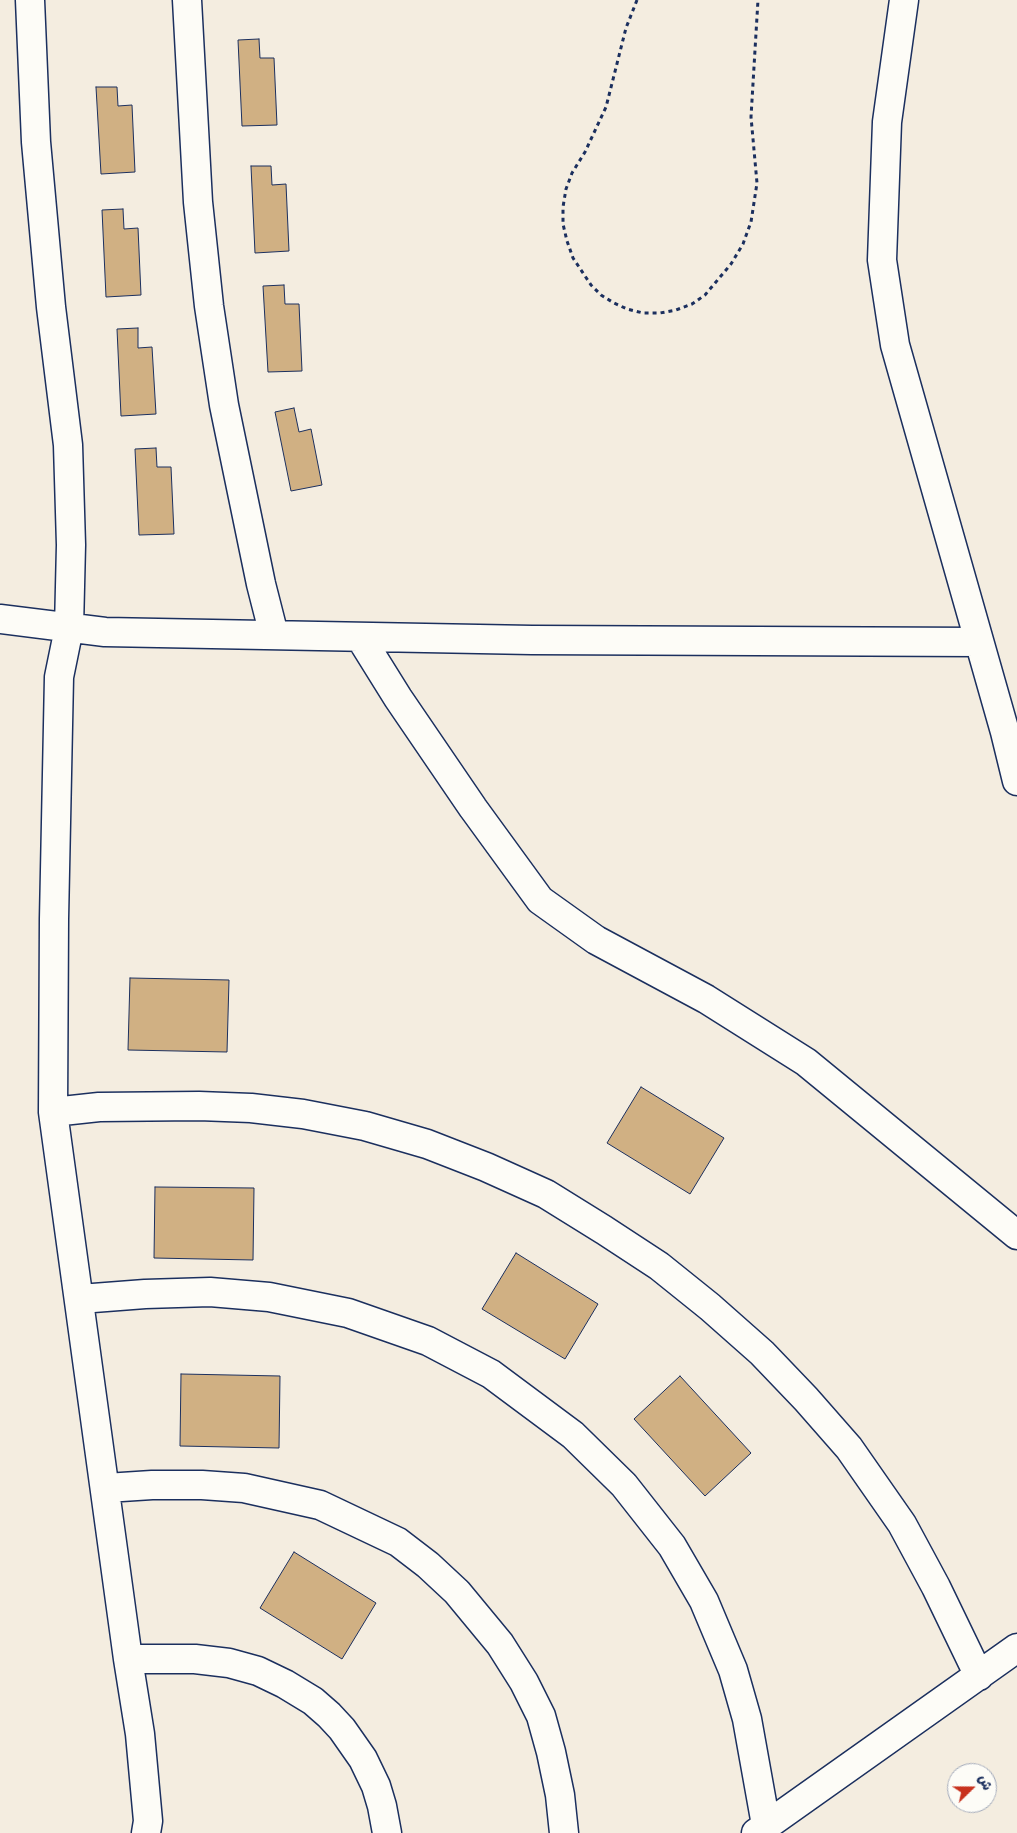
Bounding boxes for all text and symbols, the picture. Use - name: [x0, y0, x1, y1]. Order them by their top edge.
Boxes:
- north arrow: [947, 1763, 997, 1813]
- text: ش: [975, 1772, 996, 1793]

